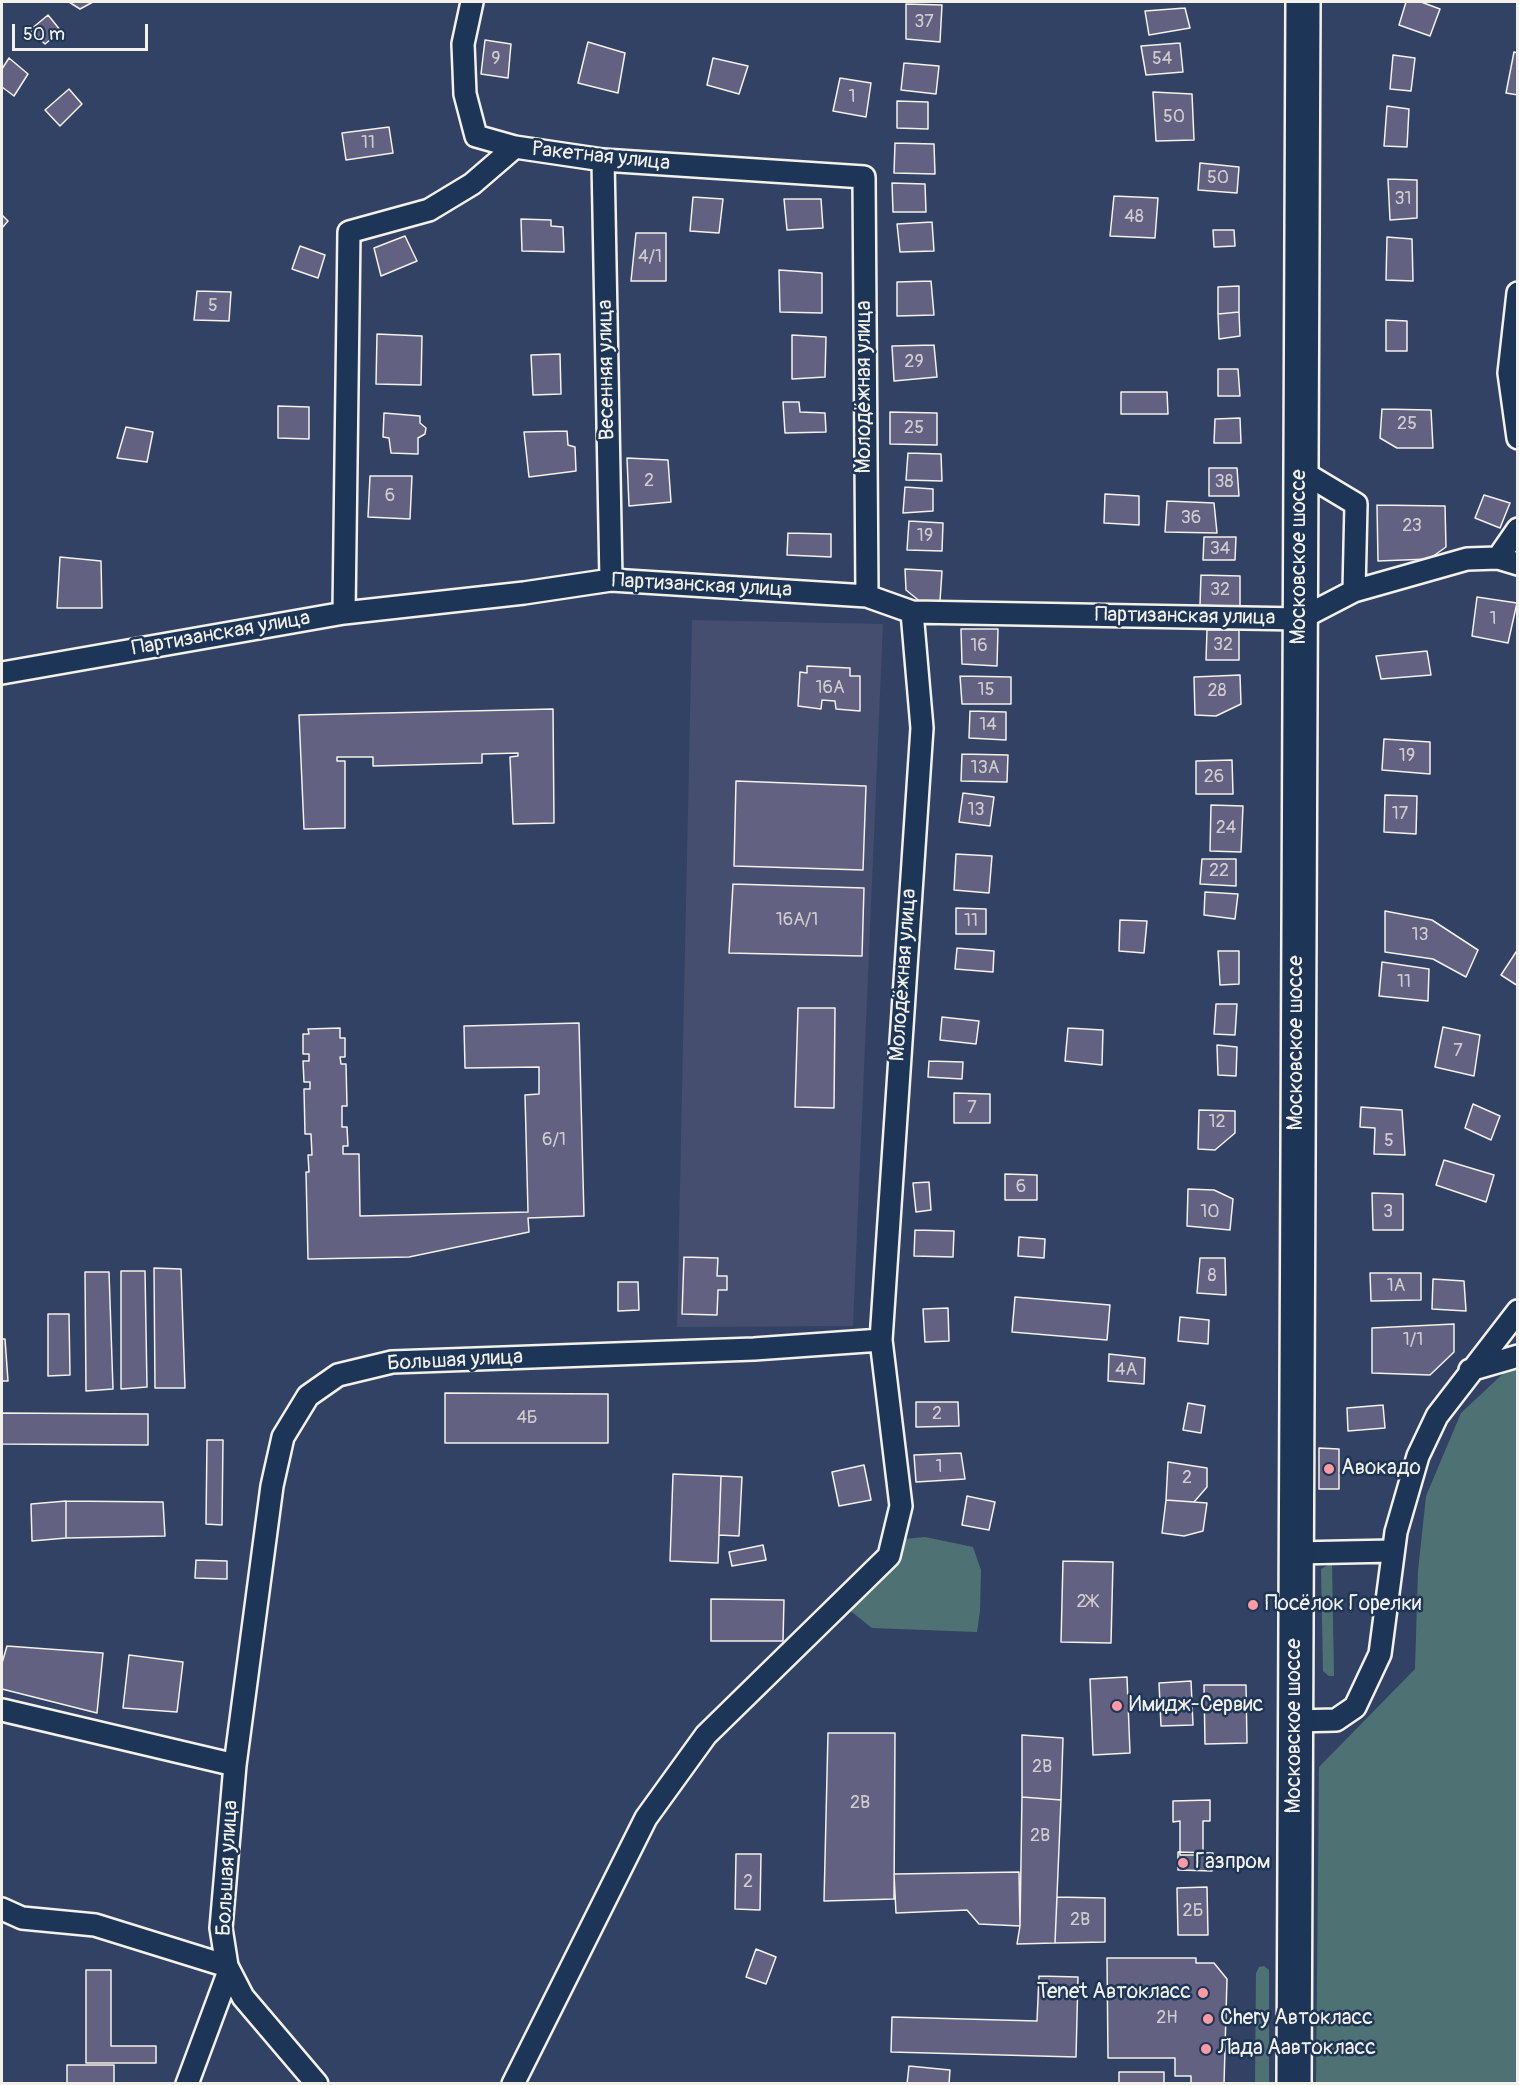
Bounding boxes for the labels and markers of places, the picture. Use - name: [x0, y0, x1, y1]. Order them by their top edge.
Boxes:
- place label: Авокадо: [1341, 1456, 1421, 1482]
- marker: Авокадо: [1322, 1462, 1336, 1476]
- place label: Посёлок Горелки: [1265, 1592, 1421, 1618]
- marker: Посёлок Горелки: [1246, 1598, 1260, 1612]
- place label: Имидж-Сервис: [1129, 1693, 1263, 1719]
- marker: Имидж-Сервис: [1110, 1699, 1124, 1713]
- place label: Газпром: [1195, 1850, 1271, 1876]
- marker: Газпром: [1176, 1856, 1190, 1870]
- place label: Tenet Автокласс: [1037, 1980, 1191, 2006]
- marker: Tenet Автокласс: [1196, 1986, 1210, 2000]
- place label: Chery Автокласс: [1220, 2006, 1373, 2032]
- marker: Chery Автокласс: [1201, 2012, 1215, 2026]
- place label: Лада Аавтокласс: [1218, 2036, 1376, 2062]
- marker: Лада Аавтокласс: [1199, 2042, 1213, 2056]

